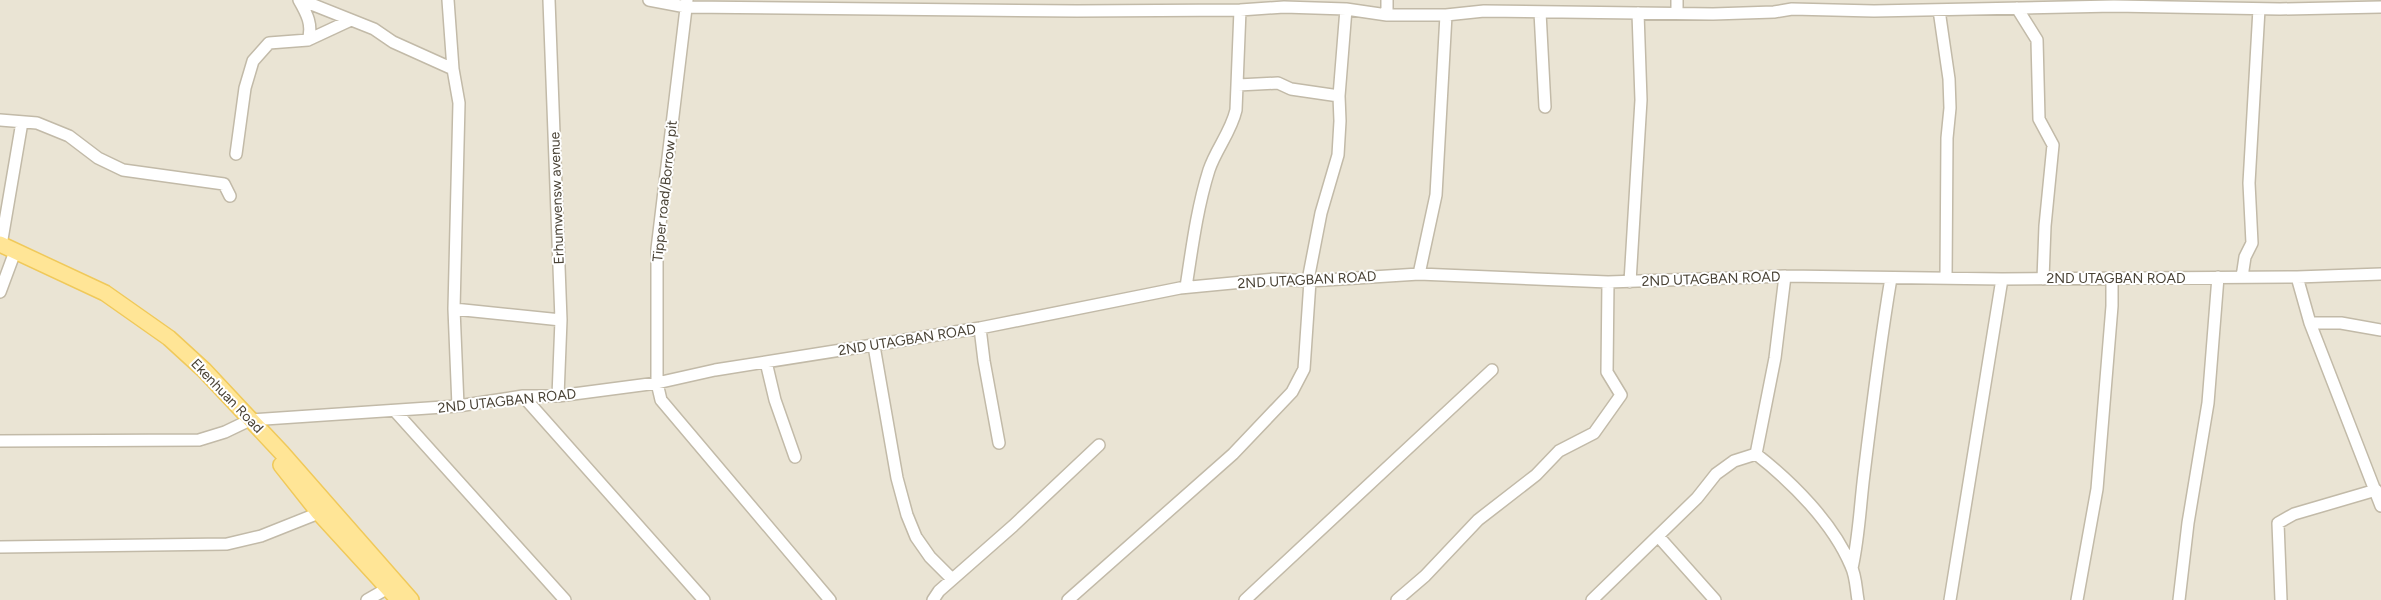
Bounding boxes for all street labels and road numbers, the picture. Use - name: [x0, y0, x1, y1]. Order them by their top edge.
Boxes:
- street label: Tipper road/Borrow pit: [649, 119, 681, 263]
- street label: Erhumwensw avenue: [546, 131, 568, 265]
- street label: 2ND UTAGBAN ROAD: [1237, 268, 1377, 292]
- street label: 2ND UTAGBAN ROAD: [1641, 268, 1781, 290]
- street label: 2ND UTAGBAN ROAD: [2046, 270, 2186, 287]
- street label: 2ND UTAGBAN ROAD: [837, 321, 977, 359]
- street label: Ekenhuan Road: [187, 355, 267, 437]
- street label: 2ND UTAGBAN ROAD: [437, 385, 577, 417]

